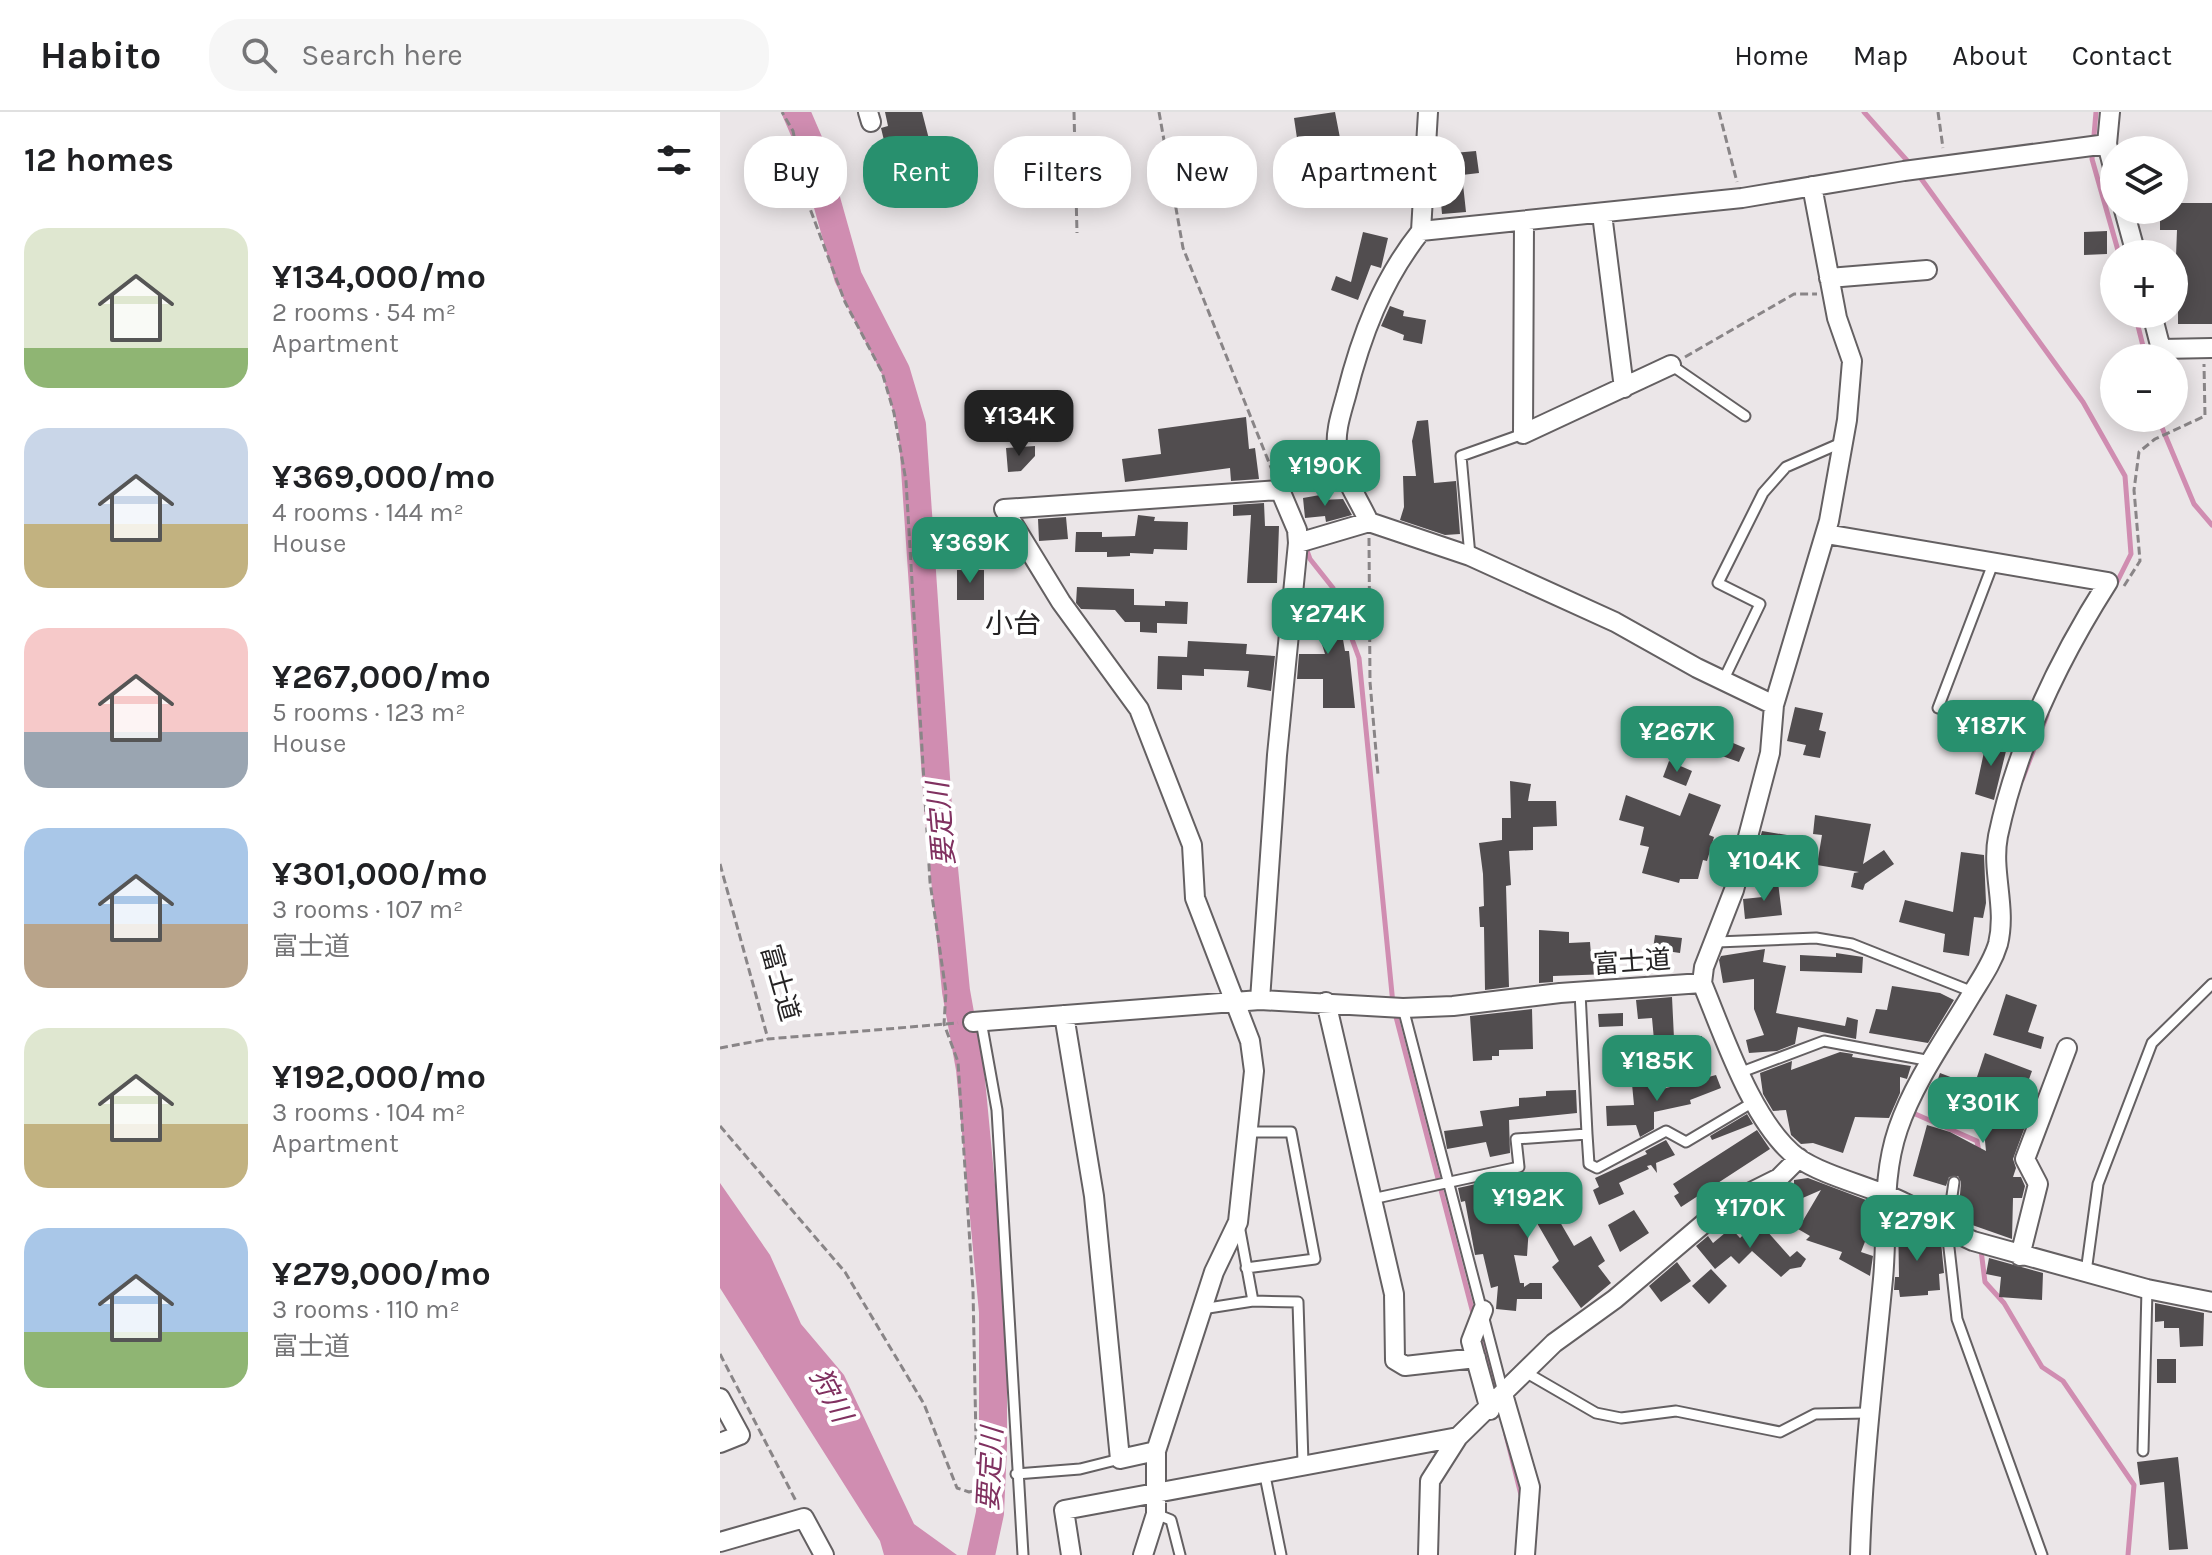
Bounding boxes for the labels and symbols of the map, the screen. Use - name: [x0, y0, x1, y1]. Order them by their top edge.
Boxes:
- pin: ¥134K: [963, 390, 1075, 458]
- pin: ¥190K: [1269, 440, 1381, 508]
- pin: ¥369K: [914, 517, 1026, 585]
- pin: ¥274K: [1272, 588, 1384, 656]
- district label: 小台: [985, 607, 1041, 640]
- pin: ¥187K: [1935, 700, 2047, 768]
- pin: ¥267K: [1621, 706, 1733, 774]
- water label: 要定川: [921, 778, 961, 867]
- pin: ¥104K: [1708, 835, 1820, 903]
- street label: 富士道: [754, 941, 806, 1025]
- street label: 富士道: [1592, 944, 1672, 980]
- pin: ¥185K: [1601, 1035, 1713, 1103]
- pin: ¥301K: [1927, 1077, 2039, 1145]
- pin: ¥192K: [1472, 1172, 1584, 1240]
- pin: ¥170K: [1694, 1182, 1806, 1250]
- pin: ¥279K: [1861, 1195, 1973, 1263]
- water label: 狩川: [803, 1363, 860, 1430]
- water label: 要定川: [971, 1423, 1009, 1512]

